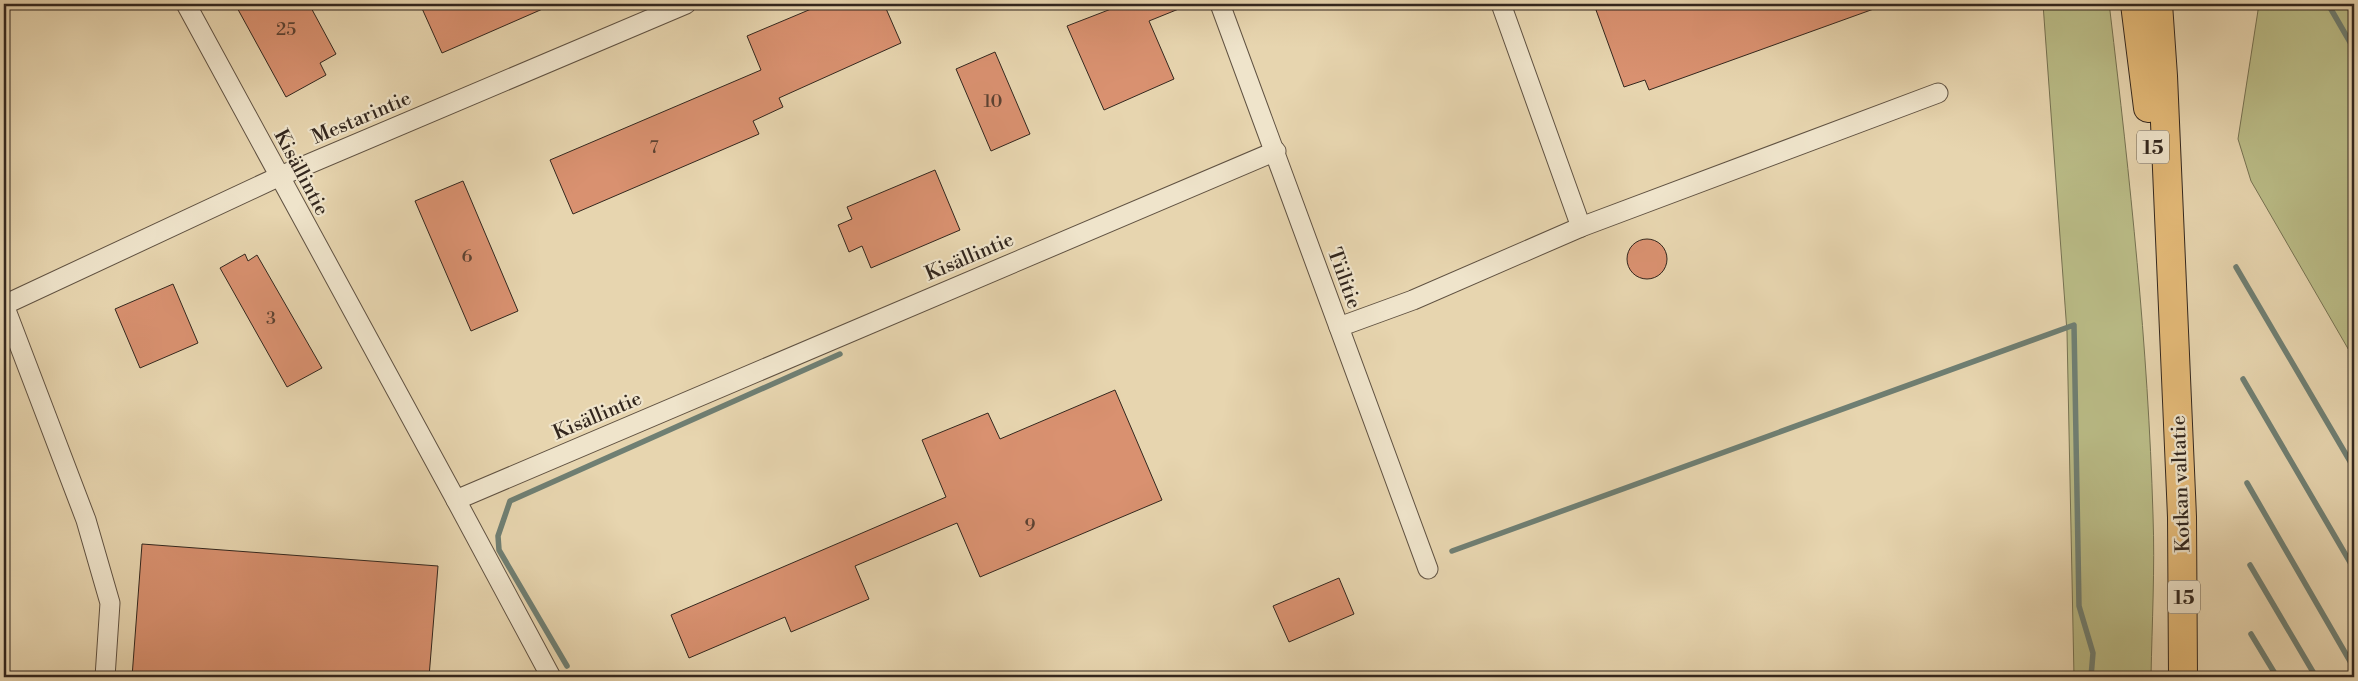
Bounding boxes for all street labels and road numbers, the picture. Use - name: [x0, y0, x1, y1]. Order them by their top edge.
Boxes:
- street label: Mestarintie: [308, 86, 415, 151]
- street label: Kisällintie: [268, 125, 334, 220]
- road number: 15: [2137, 130, 2169, 163]
- street label: Kisällintie: [921, 227, 1018, 287]
- street label: Tiilitie: [1321, 245, 1366, 312]
- street label: Kisällintie: [549, 386, 646, 446]
- street label: Kotkan valtatie: [2167, 415, 2196, 553]
- road number: 15: [2168, 580, 2200, 614]

